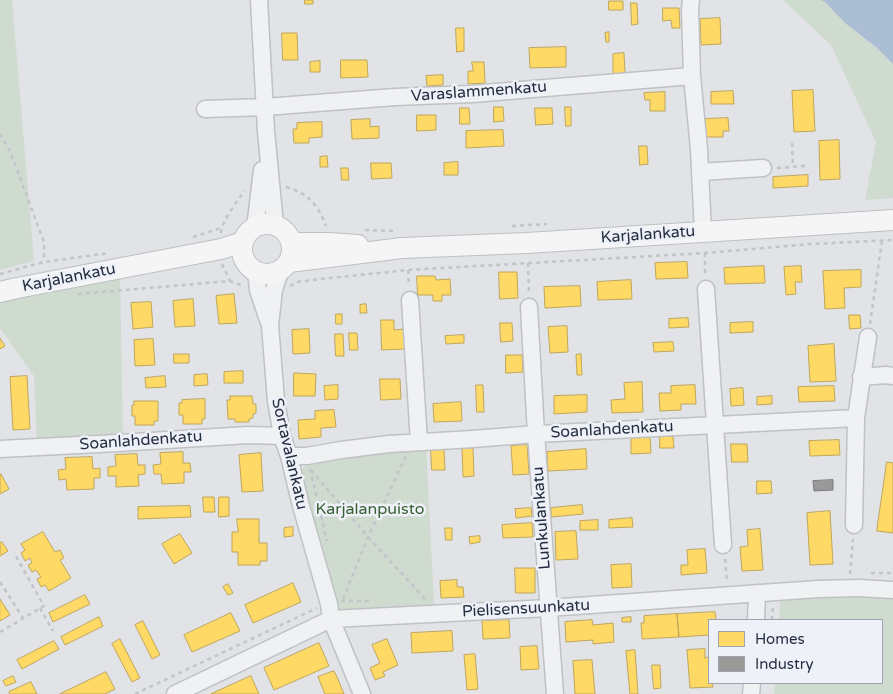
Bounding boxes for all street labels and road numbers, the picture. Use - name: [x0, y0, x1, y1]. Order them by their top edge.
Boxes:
- street label: Varaslammenkatu: [410, 78, 548, 106]
- street label: Karjalankatu: [600, 222, 696, 248]
- street label: Karjalankatu: [21, 260, 117, 296]
- street label: Sortavalankatu: [267, 396, 311, 512]
- street label: Soanlahdenkatu: [550, 417, 674, 443]
- street label: Soanlahdenkatu: [79, 427, 203, 455]
- street label: Lunkulankatu: [529, 466, 555, 570]
- street label: Pielisensuunkatu: [461, 596, 591, 622]

